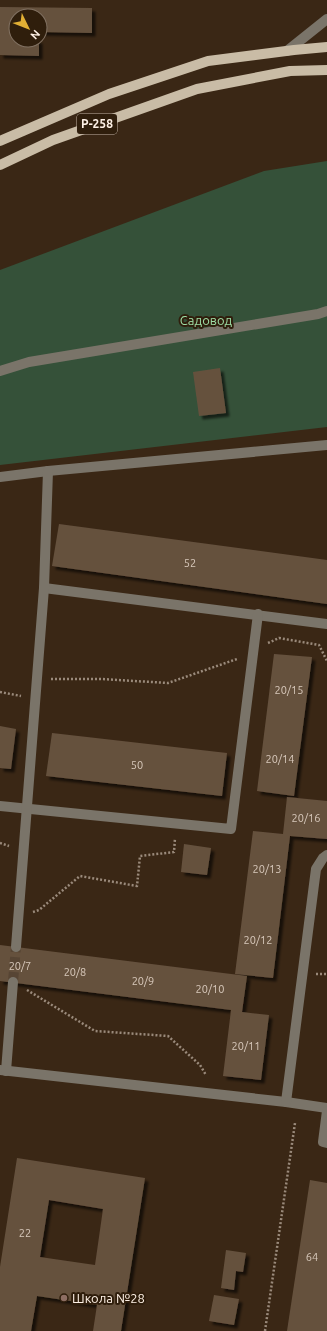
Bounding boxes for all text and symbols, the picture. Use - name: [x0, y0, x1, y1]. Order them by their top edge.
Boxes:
- north arrow: [8, 8, 48, 48]
- text: N: [28, 28, 43, 42]
- road number: Р-258: [77, 114, 117, 134]
- park label: Садовод: [180, 313, 233, 327]
- house number: 52: [184, 557, 196, 569]
- house number: 20/15: [275, 684, 303, 696]
- house number: 20/14: [266, 753, 294, 765]
- house number: 50: [131, 759, 143, 771]
- house number: 20/16: [292, 812, 320, 824]
- house number: 20/13: [253, 863, 281, 875]
- house number: 20/12: [244, 934, 272, 946]
- house number: 20/7: [9, 960, 31, 972]
- house number: 20/8: [64, 966, 86, 978]
- house number: 20/9: [132, 975, 154, 987]
- house number: 20/10: [196, 983, 224, 995]
- house number: 20/11: [232, 1040, 260, 1052]
- house number: 22: [19, 1227, 31, 1239]
- house number: 64: [306, 1251, 318, 1263]
- place label: Школа №28: [72, 1291, 145, 1305]
- marker: Школа №28: [59, 1293, 69, 1303]

